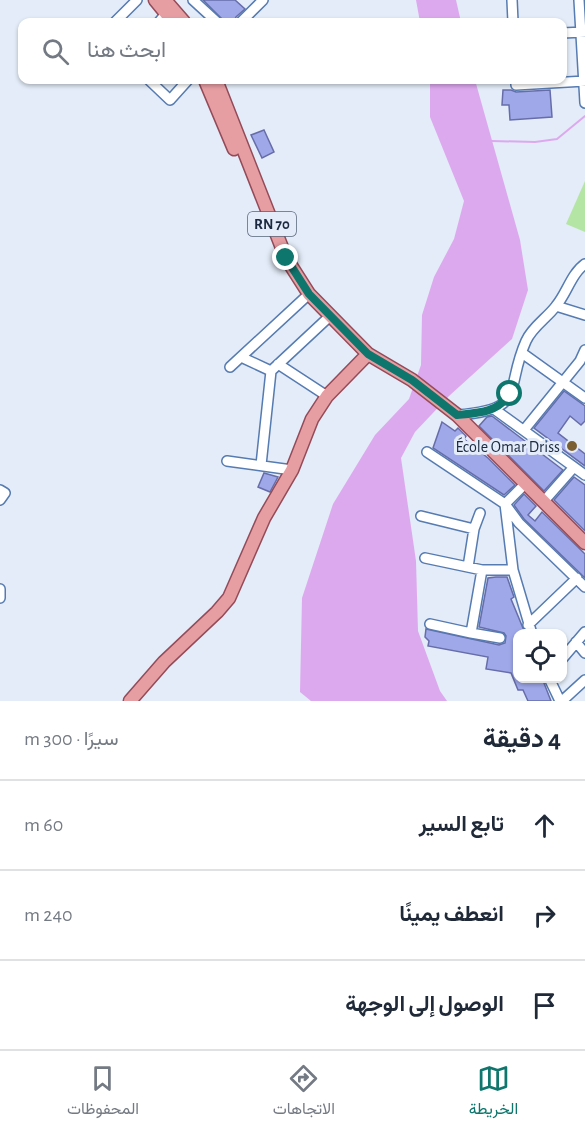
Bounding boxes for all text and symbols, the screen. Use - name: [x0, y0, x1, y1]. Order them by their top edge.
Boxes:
- search box: [18, 18, 567, 84]
- icon: search: [39, 35, 72, 68]
- text: ابحث هنا: [87, 39, 166, 61]
- road number: RN 70: [248, 212, 296, 236]
- route end: [272, 244, 298, 270]
- route start: [496, 380, 522, 406]
- place label: École Omar Driss: [456, 437, 560, 455]
- marker: École Omar Driss: [565, 439, 579, 453]
- map controls: [513, 629, 567, 683]
- button: locate: [513, 629, 567, 683]
- text: 4 دقيقة: [483, 726, 561, 752]
- text: سيرًا · 300 m: [24, 729, 119, 749]
- icon: ahead: [528, 809, 561, 842]
- text: تابع السير: [419, 813, 504, 835]
- text: 60 m: [24, 815, 63, 835]
- icon: right: [528, 899, 561, 932]
- text: انعطف يمينًا: [399, 903, 504, 925]
- text: 240 m: [24, 905, 73, 925]
- icon: arrive: [528, 989, 561, 1022]
- text: الوصول إلى الوجهة: [345, 993, 504, 1015]
- tab: المحفوظات: [67, 1062, 139, 1123]
- tab: الاتجاهات: [273, 1062, 335, 1123]
- tab: الخريطة: [469, 1062, 518, 1123]

